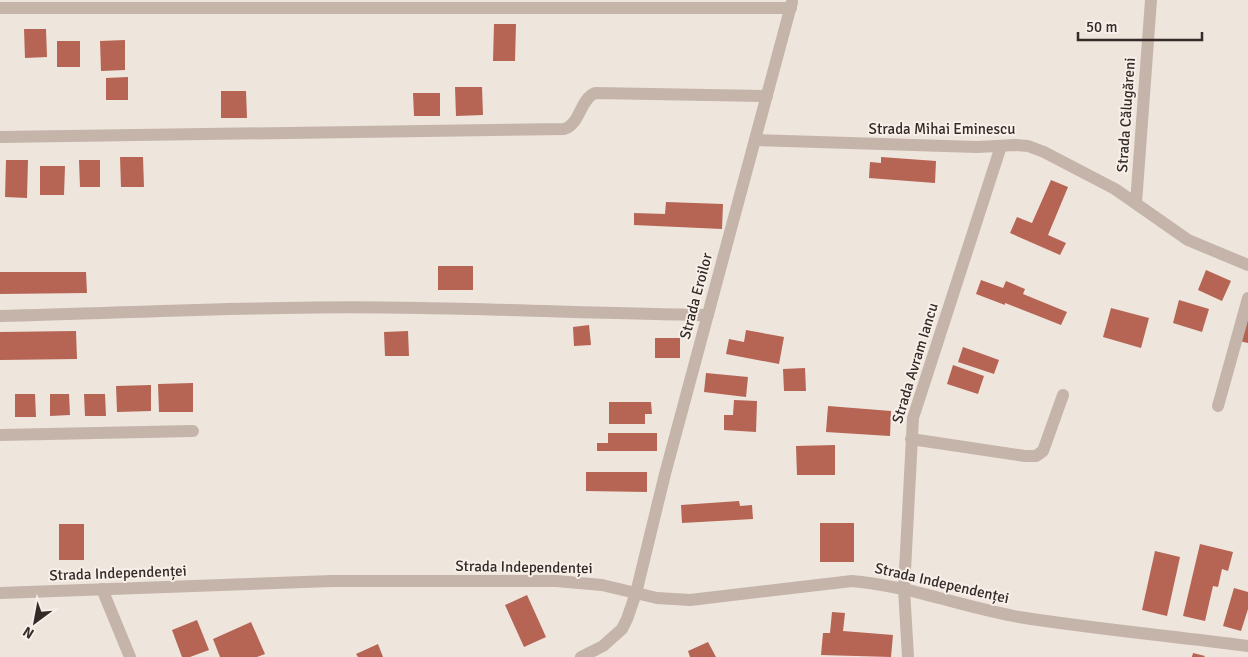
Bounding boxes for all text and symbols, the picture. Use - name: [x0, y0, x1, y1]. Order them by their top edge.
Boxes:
- scale bar: [1078, 10, 1202, 42]
- text: 50 m: [1086, 18, 1117, 36]
- street label: Strada Călugăreni: [1113, 57, 1139, 173]
- street label: Strada Mihai Eminescu: [869, 120, 1015, 138]
- street label: Strada Eroilor: [676, 250, 716, 341]
- street label: Strada Avram Iancu: [888, 301, 942, 425]
- street label: Strada Independenței: [455, 557, 593, 578]
- street label: Strada Independenței: [873, 559, 1011, 608]
- street label: Strada Independenței: [49, 562, 187, 585]
- north arrow: [10, 597, 60, 647]
- text: N: [20, 623, 37, 642]

